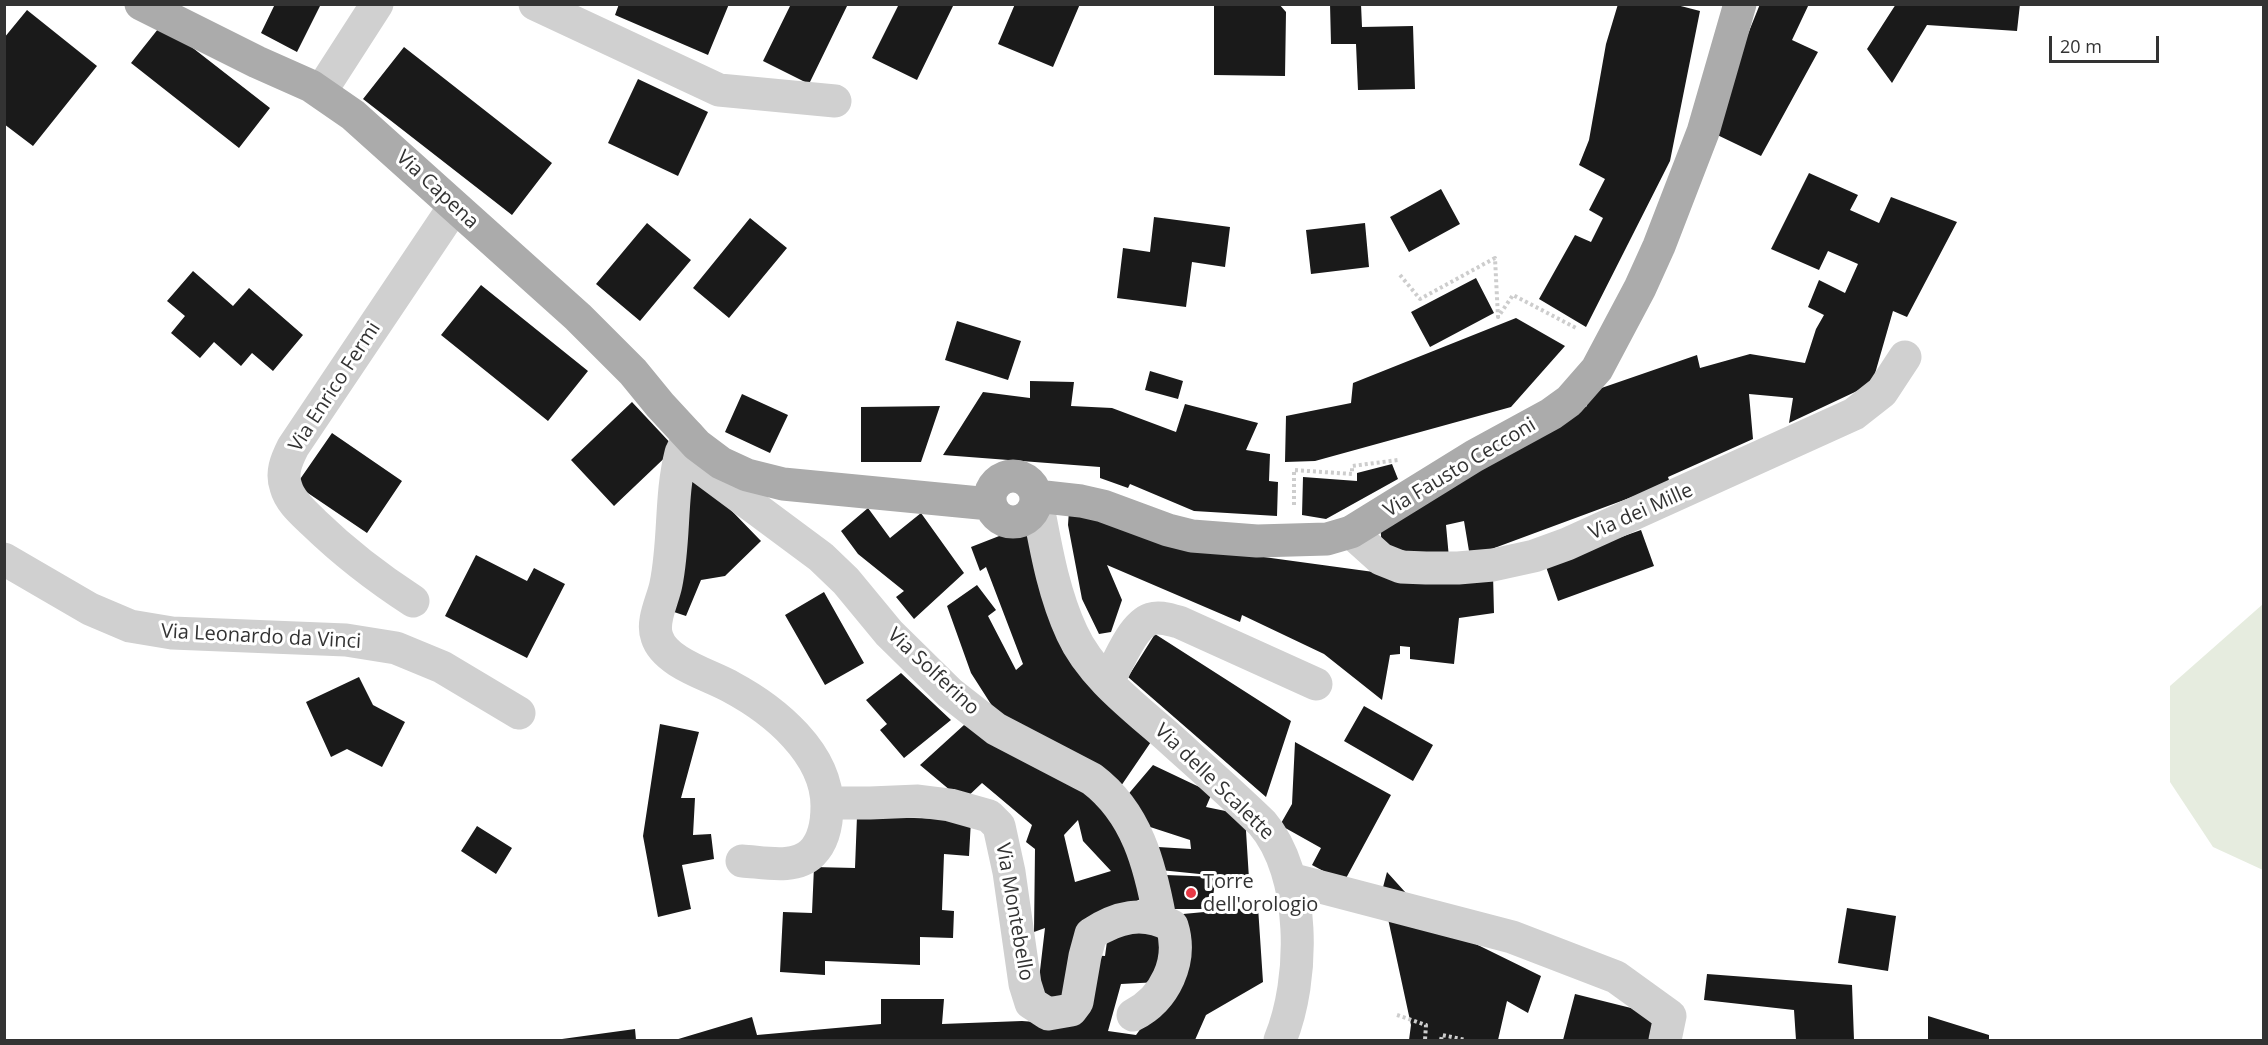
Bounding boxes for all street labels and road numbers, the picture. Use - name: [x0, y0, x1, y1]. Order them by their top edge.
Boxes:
- street label: Via Capena: [391, 146, 483, 234]
- street label: Via Enrico Fermi: [284, 318, 386, 456]
- street label: Via Fausto Cecconi: [1380, 413, 1540, 523]
- street label: Via dei Mille: [1585, 478, 1697, 546]
- street label: Via Leonardo da Vinci: [160, 620, 362, 654]
- street label: Via Solferino: [882, 623, 984, 721]
- street label: Via delle Scalette: [1149, 719, 1279, 845]
- street label: Via Montebello: [990, 841, 1038, 983]

